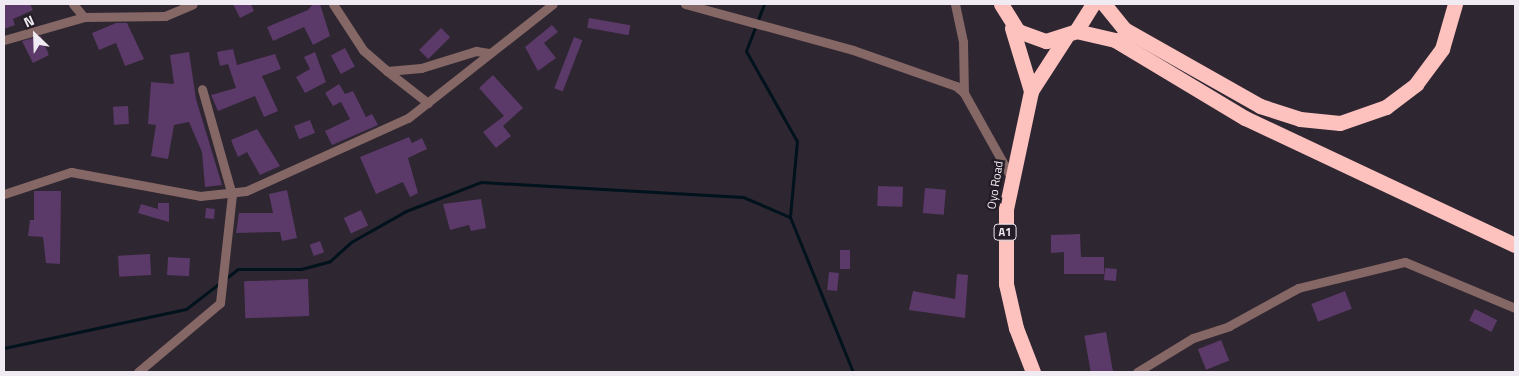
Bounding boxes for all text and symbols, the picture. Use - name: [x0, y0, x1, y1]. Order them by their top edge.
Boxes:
- text: N: [20, 9, 37, 32]
- north arrow: [10, 10, 60, 60]
- street label: Oyo Road: [984, 160, 1006, 210]
- road number: A1: [992, 223, 1018, 240]

